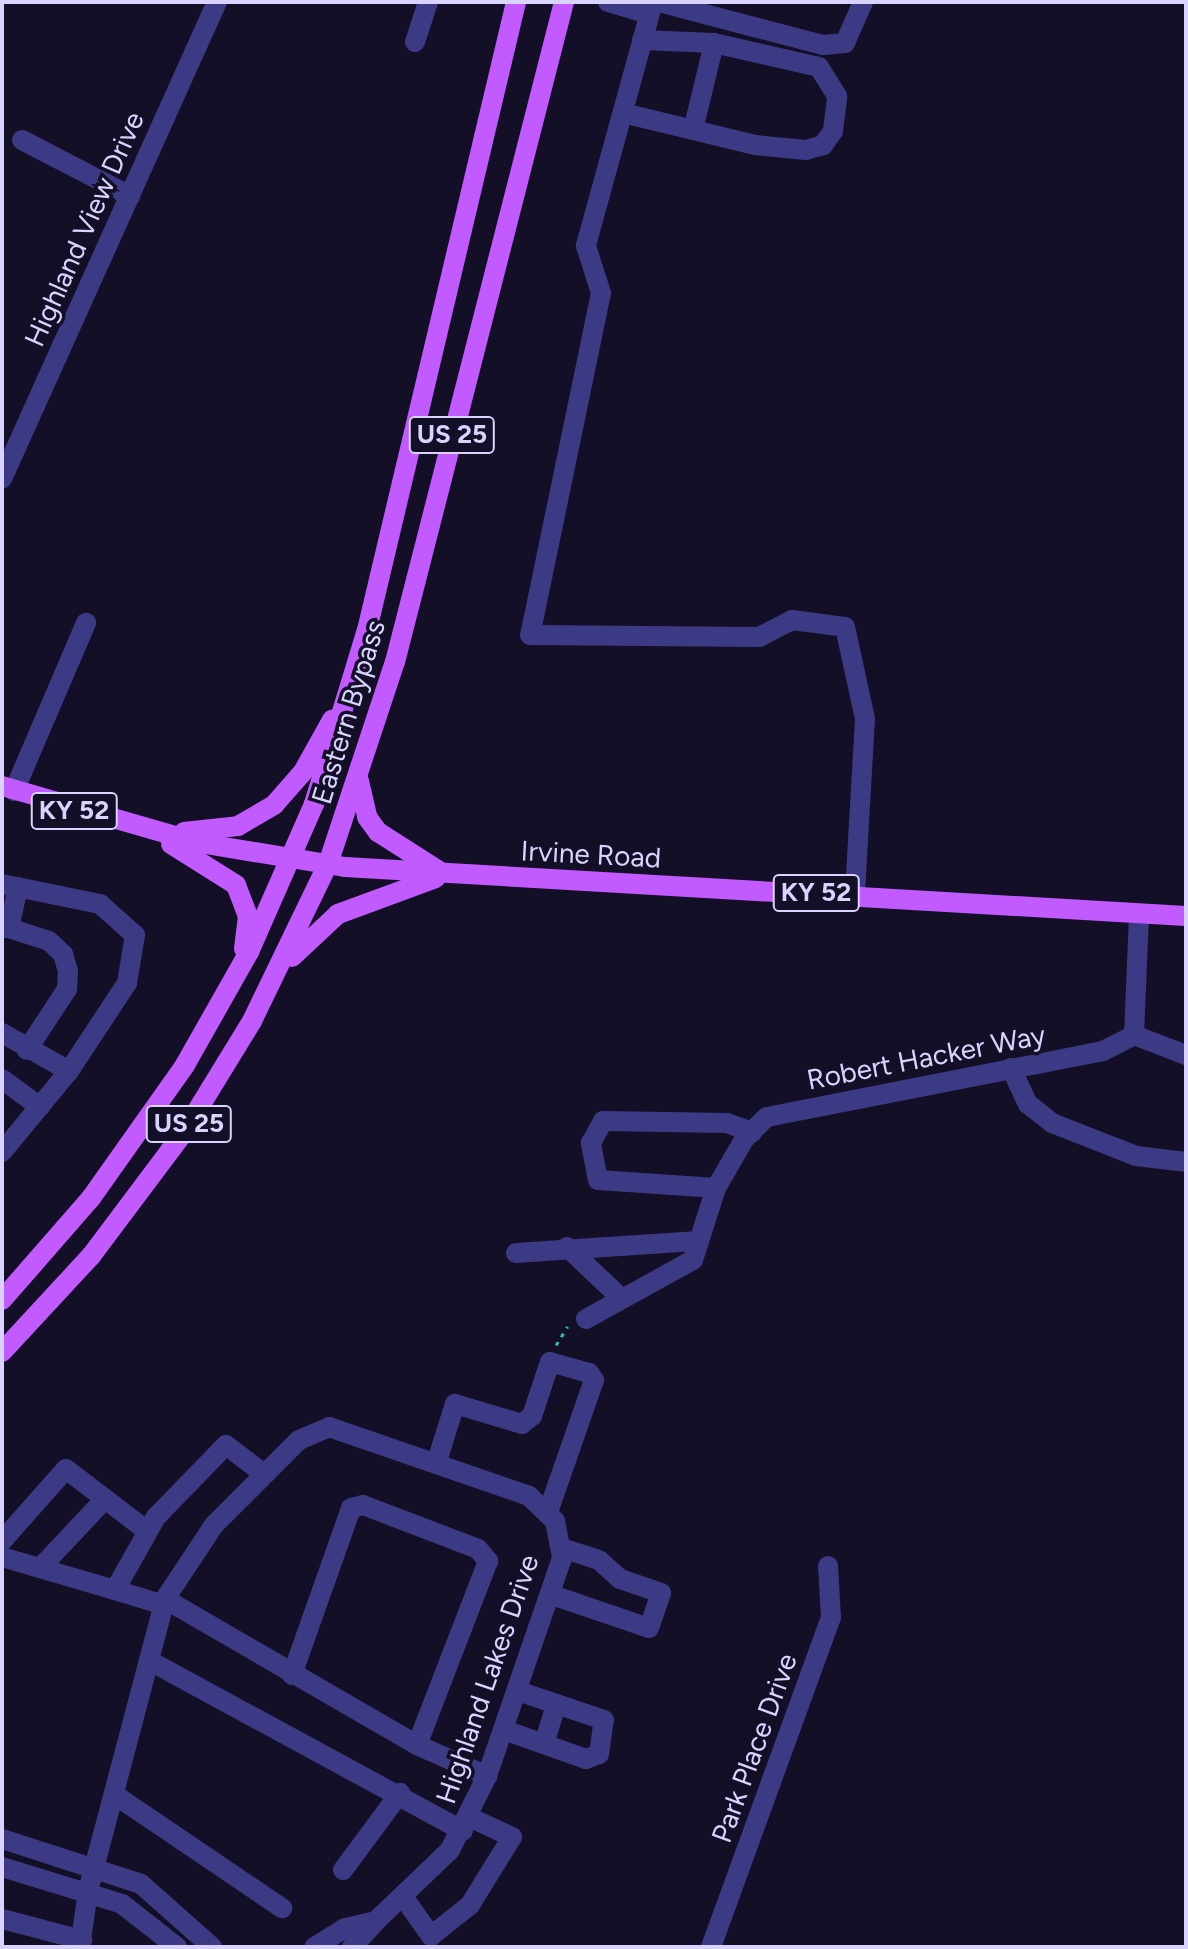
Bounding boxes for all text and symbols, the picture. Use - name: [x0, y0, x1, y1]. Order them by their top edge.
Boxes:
- street label: Highland View Drive: [17, 106, 151, 352]
- road number: US 25: [408, 413, 496, 457]
- street label: Eastern Bypass: [304, 616, 392, 808]
- road number: KY 52: [30, 789, 118, 833]
- street label: Irvine Road: [520, 834, 662, 874]
- road number: KY 52: [772, 871, 860, 915]
- street label: Robert Hacker Way: [804, 1017, 1048, 1097]
- road number: US 25: [145, 1102, 233, 1146]
- street label: Highland Lakes Drive: [429, 1550, 545, 1808]
- street label: Park Place Drive: [704, 1649, 804, 1847]

